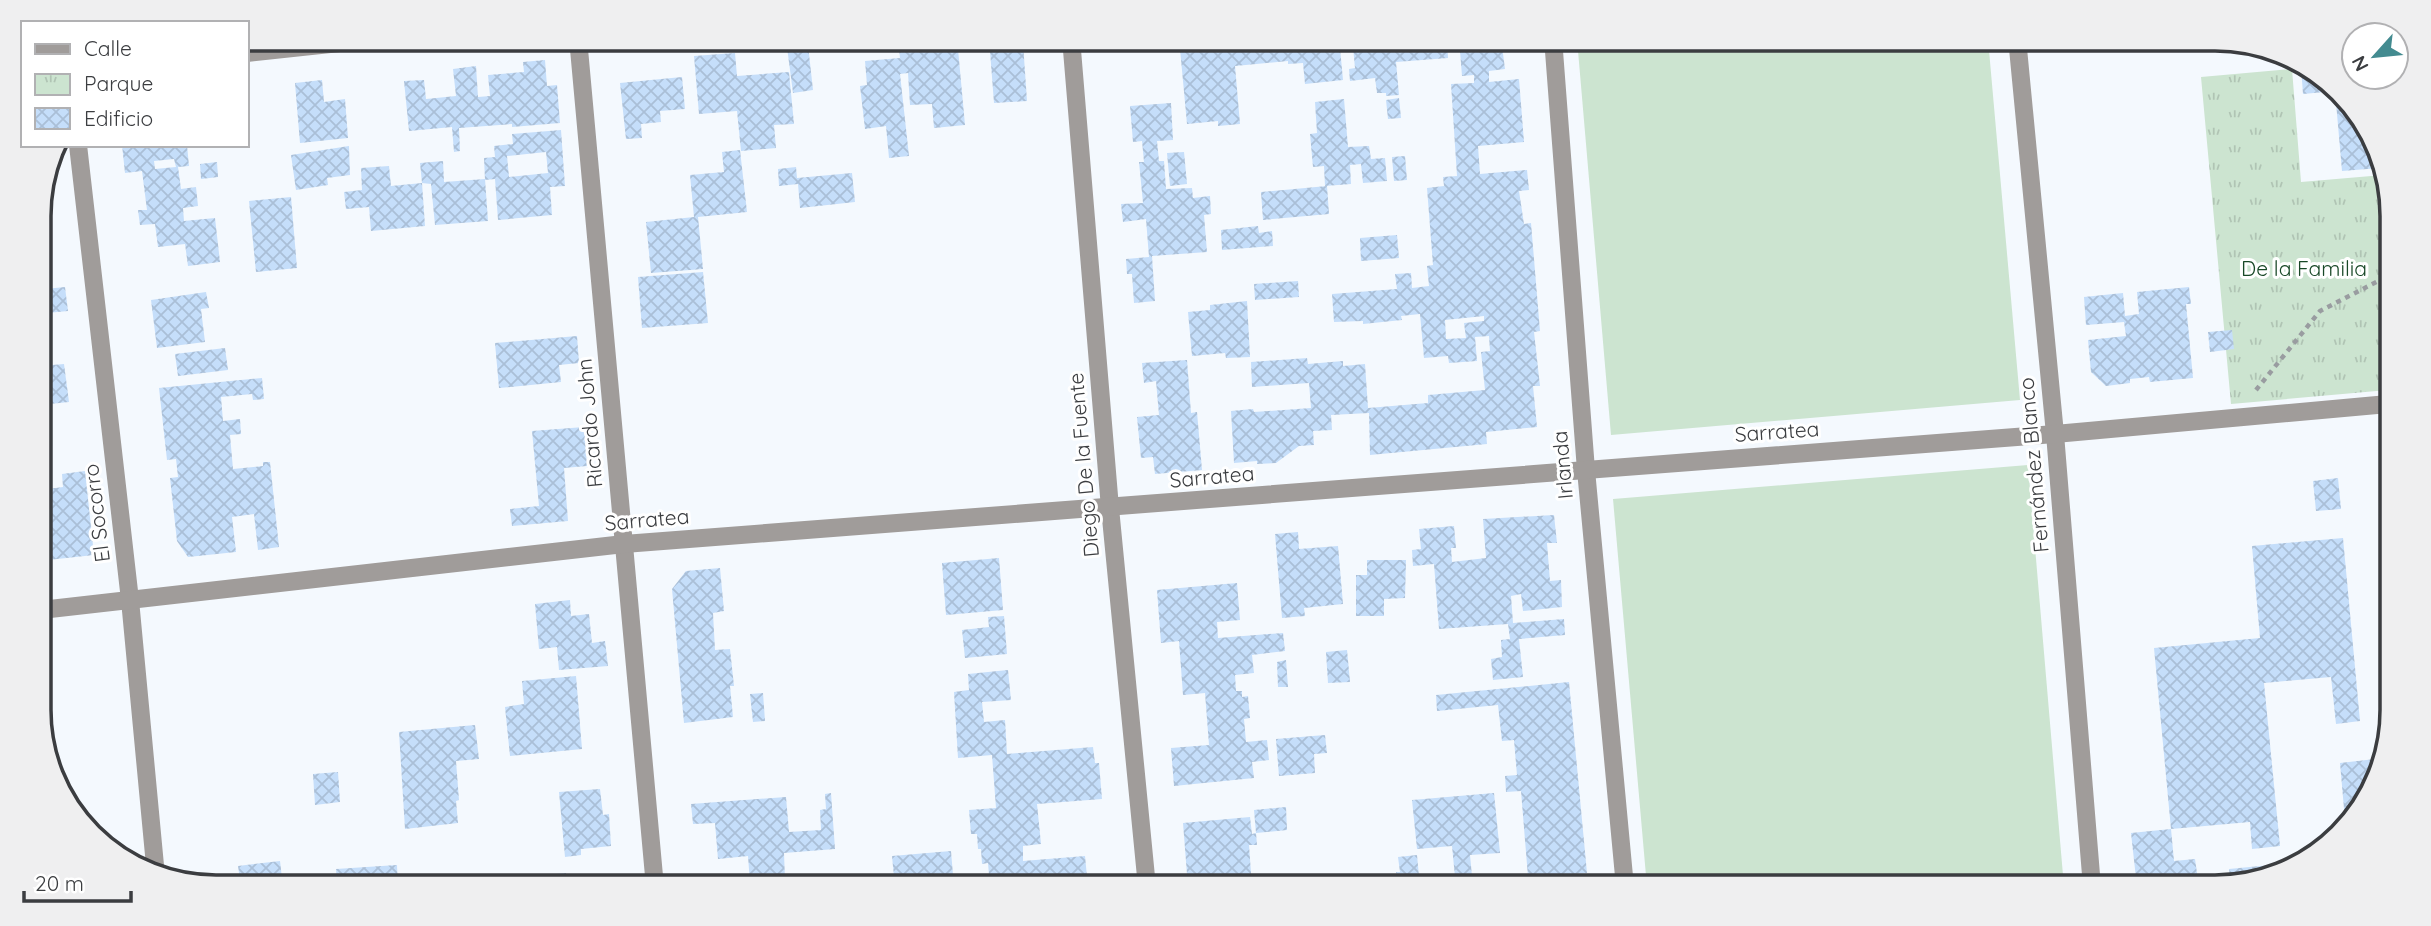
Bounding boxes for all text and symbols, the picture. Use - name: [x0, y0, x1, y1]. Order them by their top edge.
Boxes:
- legend: [21, 21, 248, 147]
- north arrow: [2340, 21, 2410, 91]
- text: Calle: [84, 35, 132, 61]
- text: N: [2346, 52, 2374, 75]
- text: Parque: [84, 70, 153, 96]
- text: Edificio: [84, 105, 153, 131]
- park label: De la Familia: [2241, 255, 2367, 281]
- street label: Ricardo John: [570, 357, 608, 489]
- street label: Diego De la Fuente: [1062, 372, 1104, 558]
- street label: Fernández Blanco: [2012, 376, 2054, 554]
- street label: Sarratea: [1734, 415, 1820, 447]
- street label: Irlanda: [1546, 430, 1578, 500]
- street label: Sarratea: [1169, 459, 1255, 493]
- street label: El Socorro: [77, 462, 115, 564]
- street label: Sarratea: [604, 502, 690, 536]
- scale bar: [24, 860, 131, 904]
- text: 20 m: [35, 870, 84, 896]

